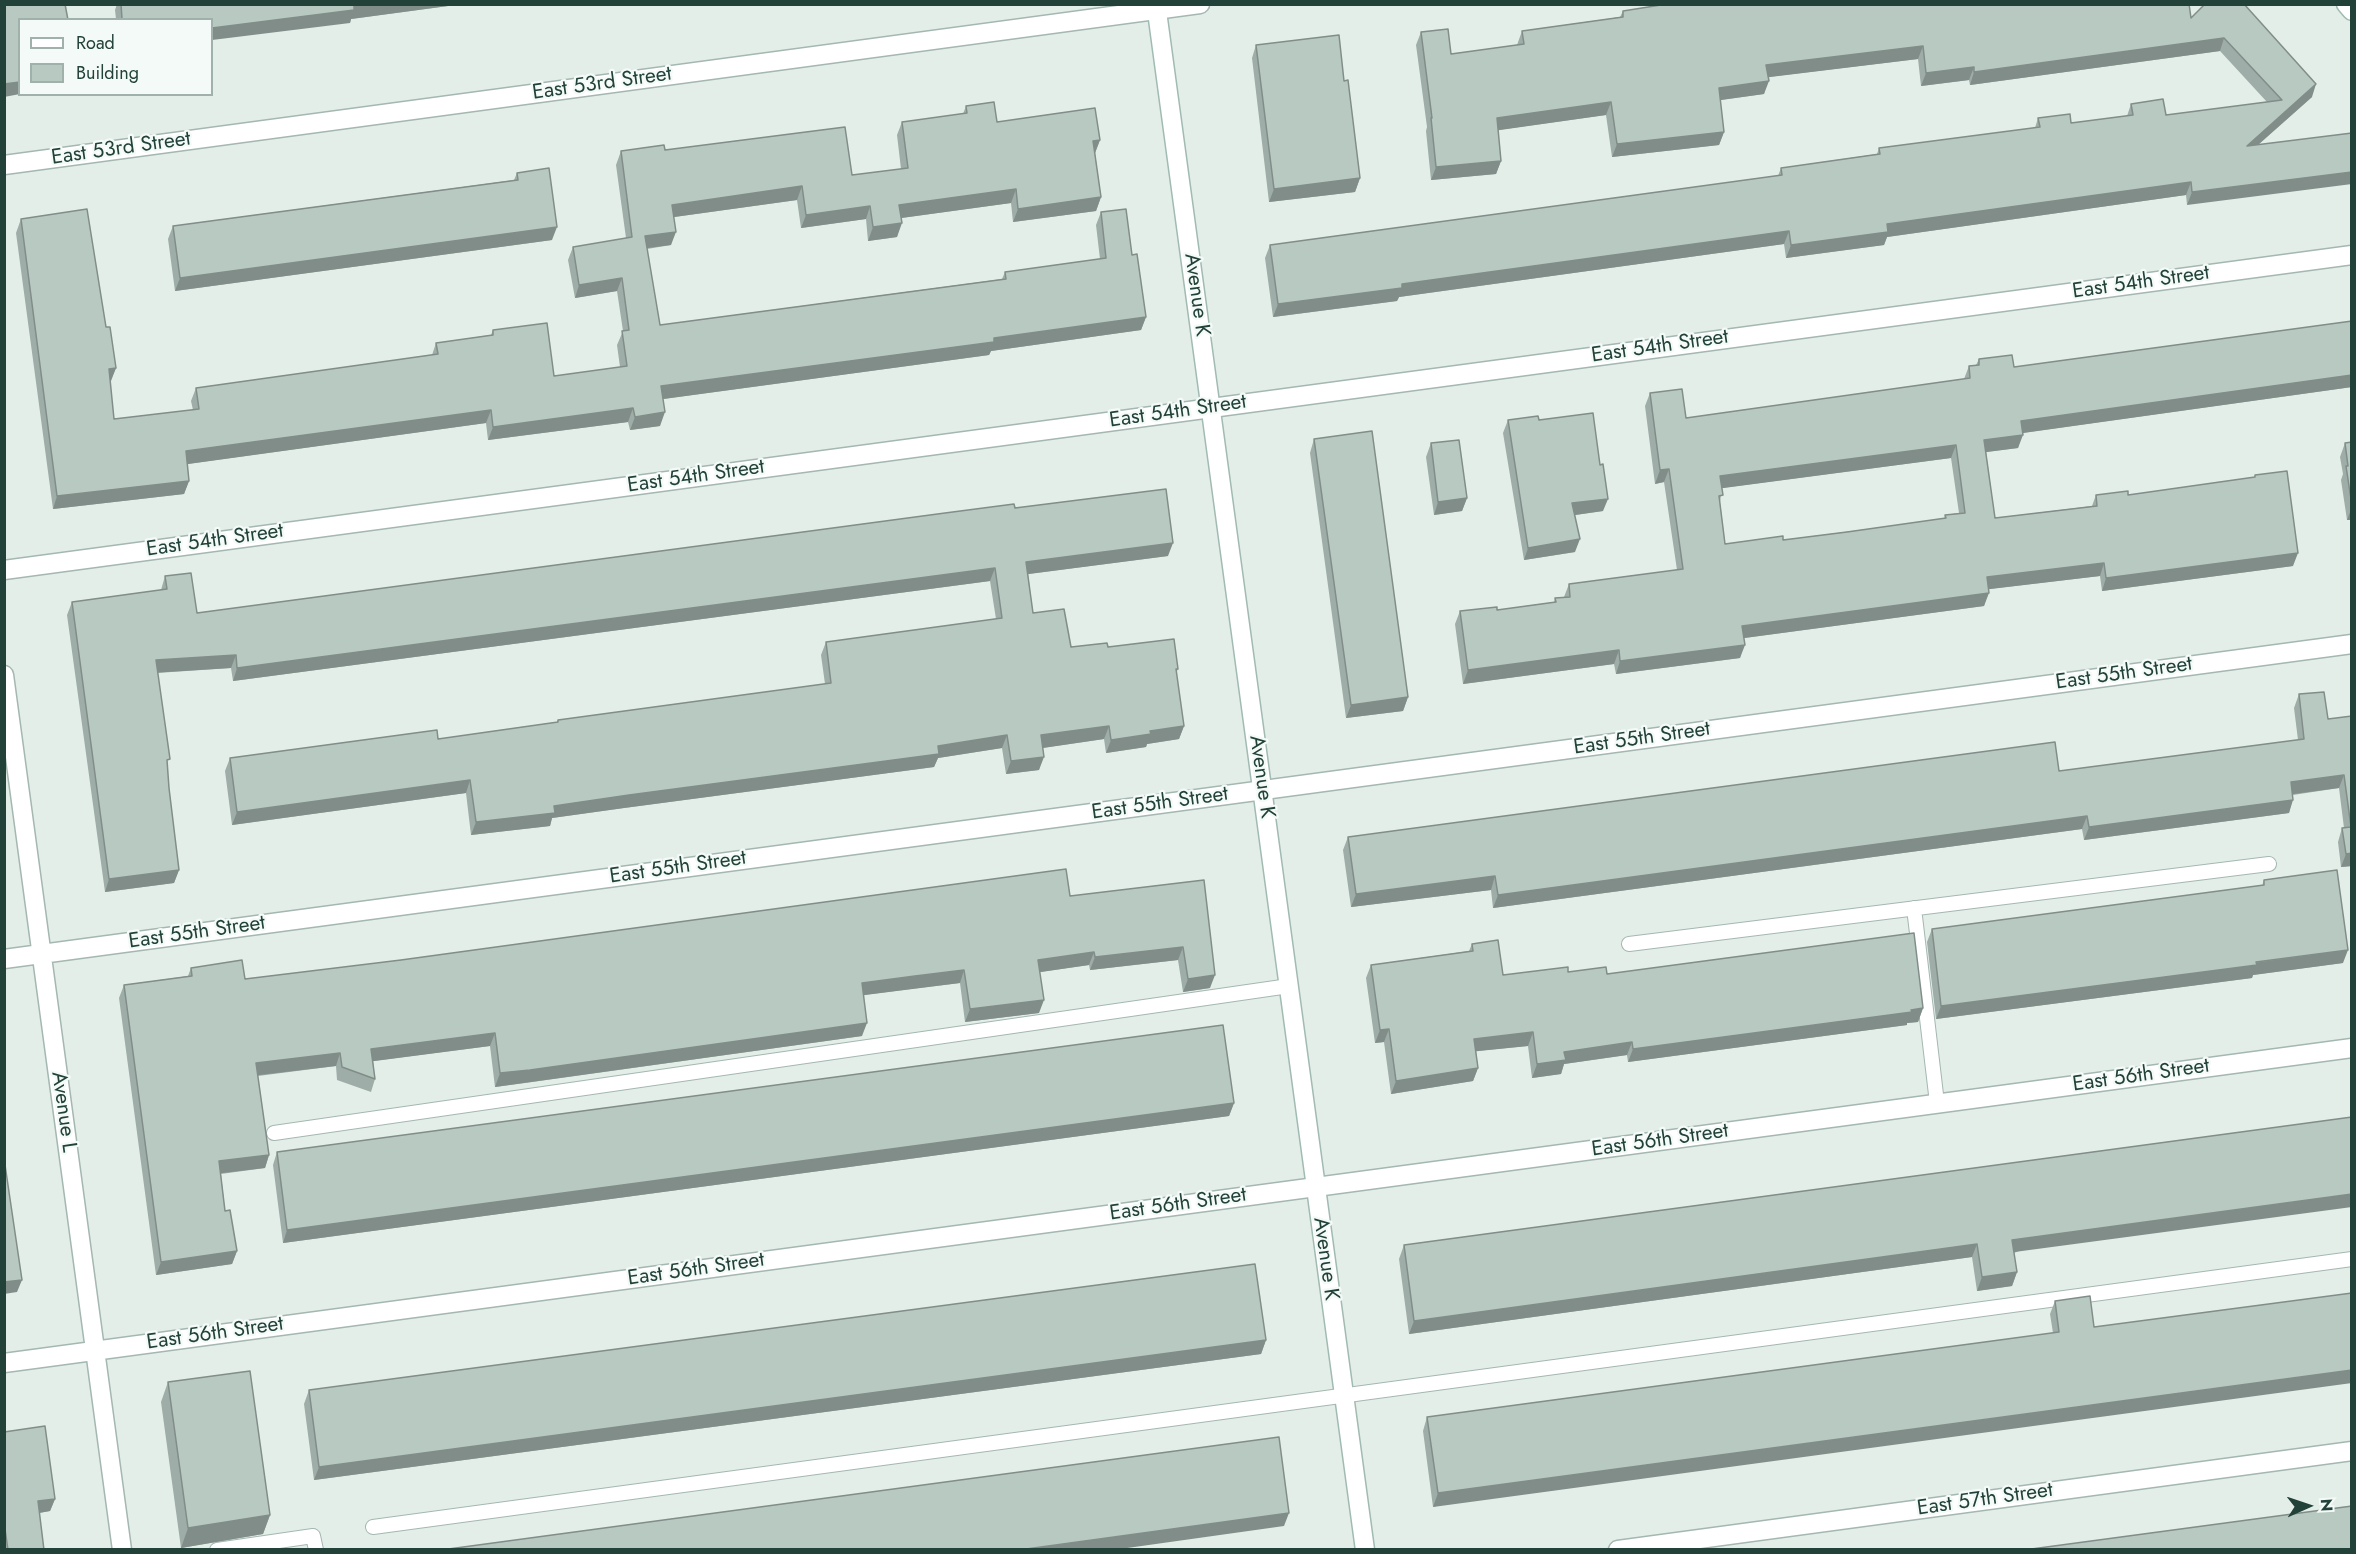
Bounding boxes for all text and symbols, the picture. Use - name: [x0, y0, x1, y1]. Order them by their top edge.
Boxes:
- legend: [18, 18, 213, 96]
- text: Road: [76, 30, 115, 56]
- text: Building: [76, 60, 139, 86]
- street label: East 53rd Street: [531, 62, 673, 106]
- street label: East 53rd Street: [50, 127, 192, 171]
- street label: Avenue K: [1178, 252, 1214, 338]
- street label: East 54th Street: [2071, 261, 2211, 305]
- street label: East 54th Street: [1590, 325, 1730, 369]
- street label: East 54th Street: [1108, 390, 1248, 434]
- street label: East 54th Street: [626, 455, 766, 499]
- street label: East 54th Street: [145, 519, 285, 563]
- street label: East 55th Street: [2054, 652, 2194, 696]
- street label: East 55th Street: [1572, 717, 1712, 761]
- street label: Avenue K: [1243, 734, 1279, 820]
- street label: East 55th Street: [1090, 782, 1230, 826]
- street label: East 55th Street: [608, 846, 748, 890]
- street label: East 55th Street: [127, 911, 267, 955]
- street label: East 56th Street: [2071, 1054, 2211, 1098]
- street label: Avenue L: [45, 1070, 81, 1154]
- street label: East 56th Street: [1590, 1119, 1730, 1163]
- street label: East 56th Street: [1108, 1183, 1248, 1227]
- street label: Avenue K: [1307, 1216, 1343, 1302]
- street label: East 56th Street: [626, 1248, 766, 1292]
- street label: East 56th Street: [145, 1312, 285, 1356]
- north arrow: [2278, 1476, 2338, 1536]
- street label: East 57th Street: [1916, 1478, 2054, 1522]
- text: N: [2315, 1498, 2338, 1512]

